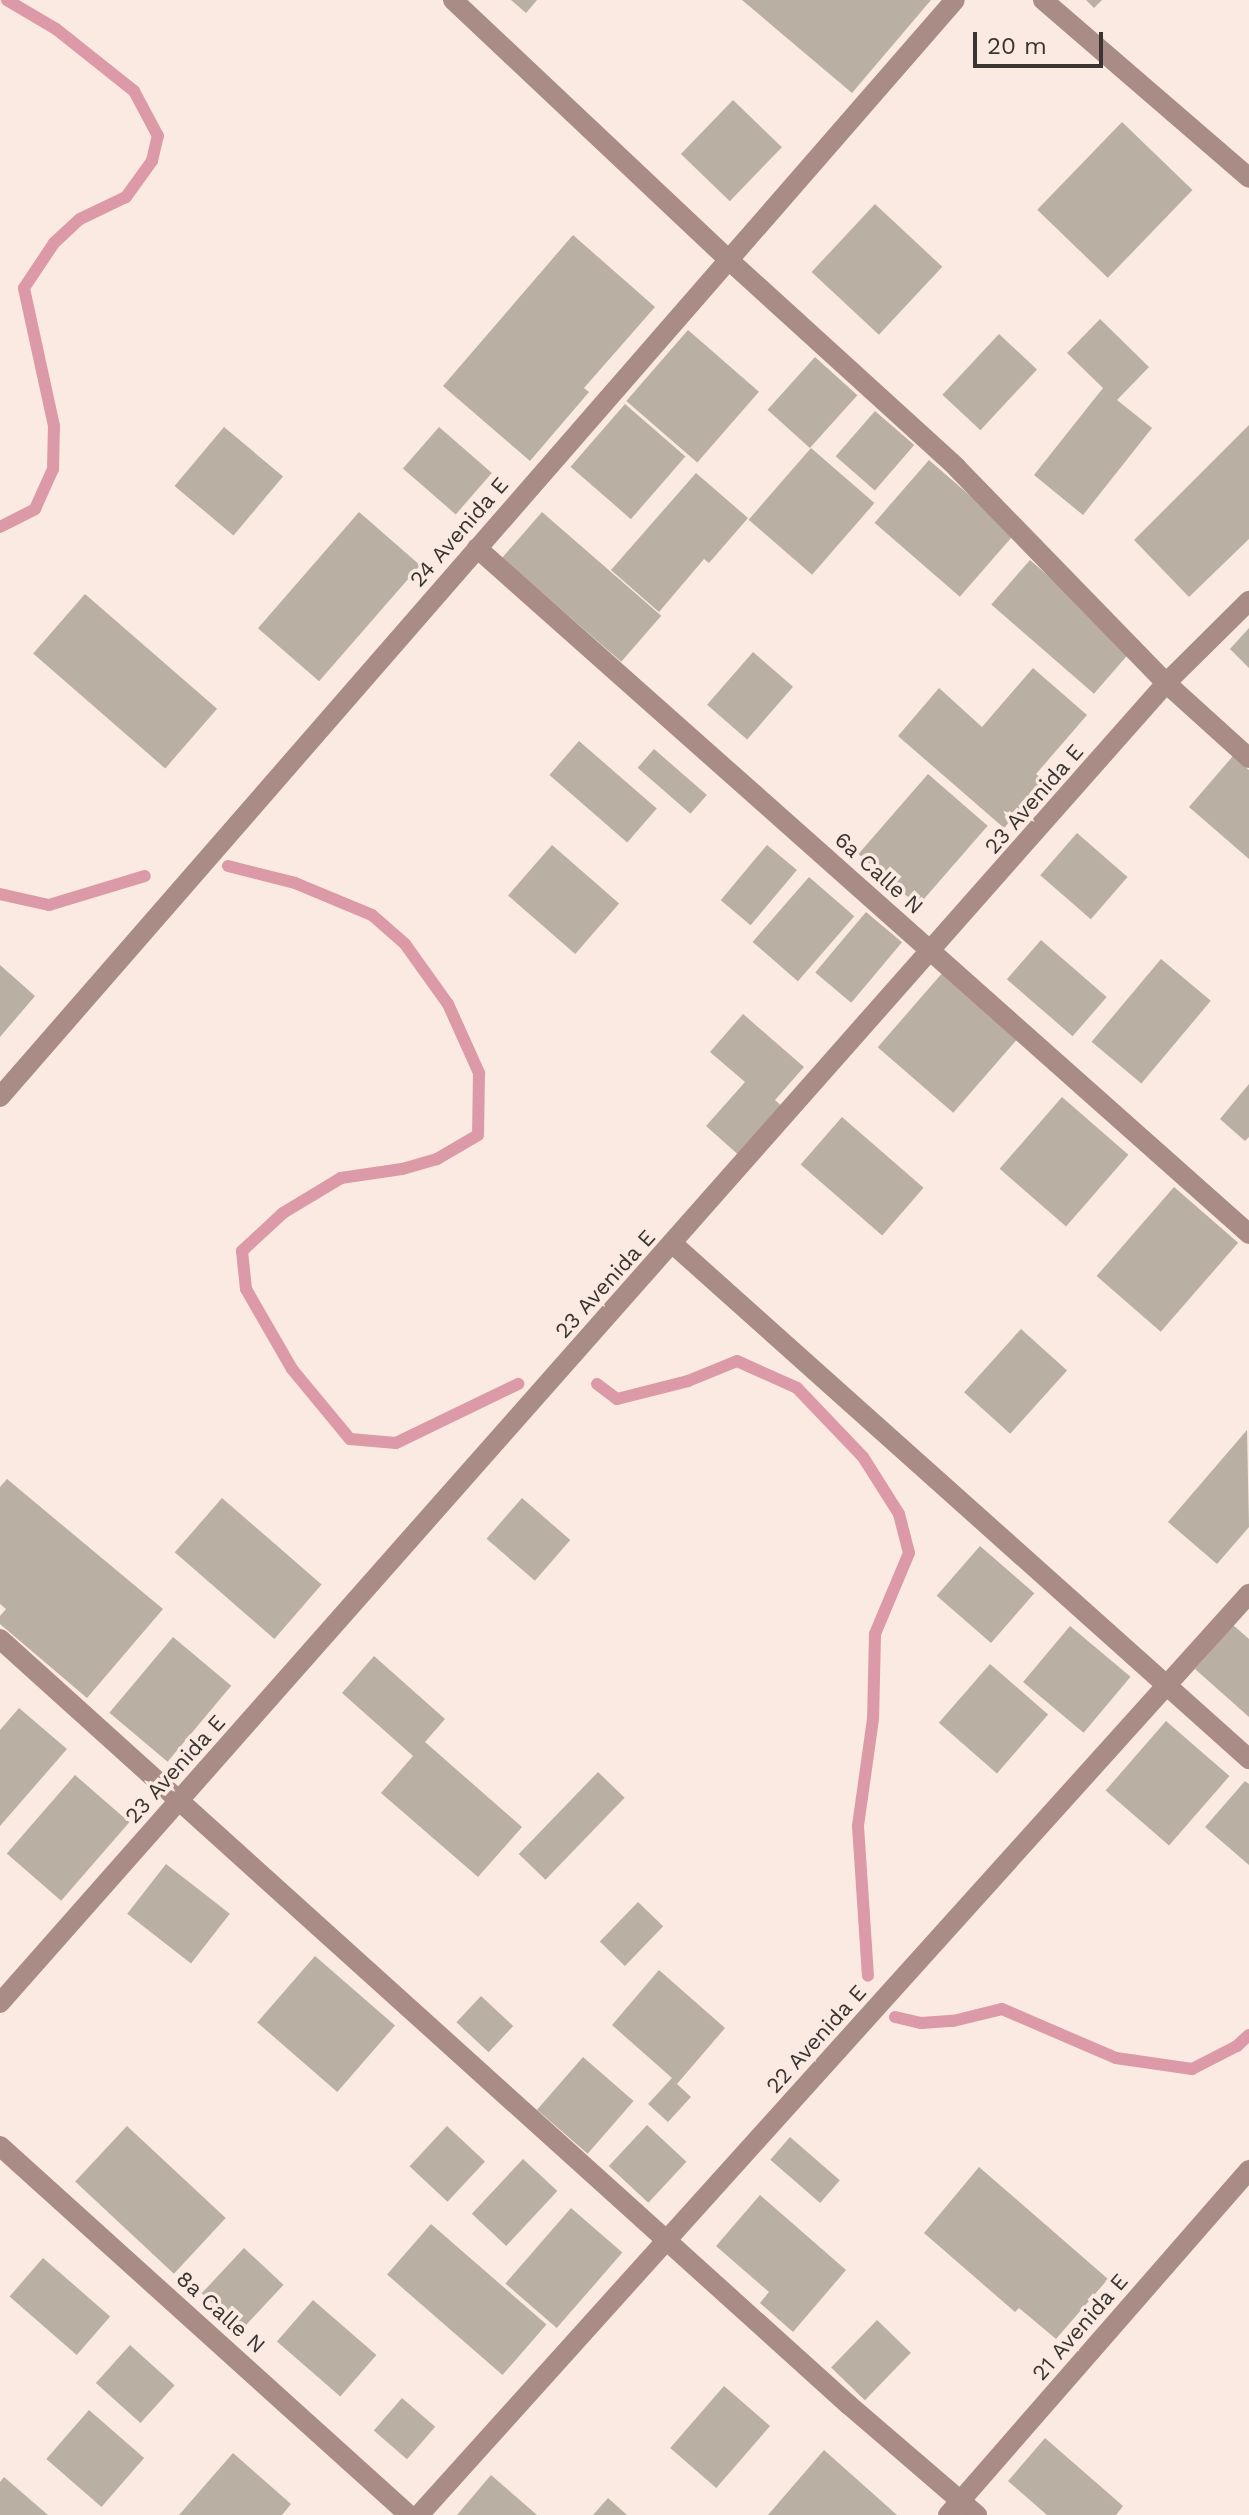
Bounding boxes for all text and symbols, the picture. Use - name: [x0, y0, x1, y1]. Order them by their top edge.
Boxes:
- scale bar: [977, 16, 1107, 66]
- text: 20 m: [987, 32, 1047, 60]
- street label: 24 Avenida E: [404, 471, 514, 593]
- street label: 23 Avenida E: [979, 738, 1089, 860]
- street label: 6a Calle N: [829, 826, 929, 920]
- street label: 23 Avenida E: [549, 1224, 661, 1344]
- street label: 23 Avenida E: [119, 1709, 231, 1829]
- street label: 22 Avenida E: [760, 1979, 872, 2099]
- street label: 8a Calle N: [171, 2265, 271, 2359]
- street label: 21 Avenida E: [1026, 2268, 1134, 2386]

